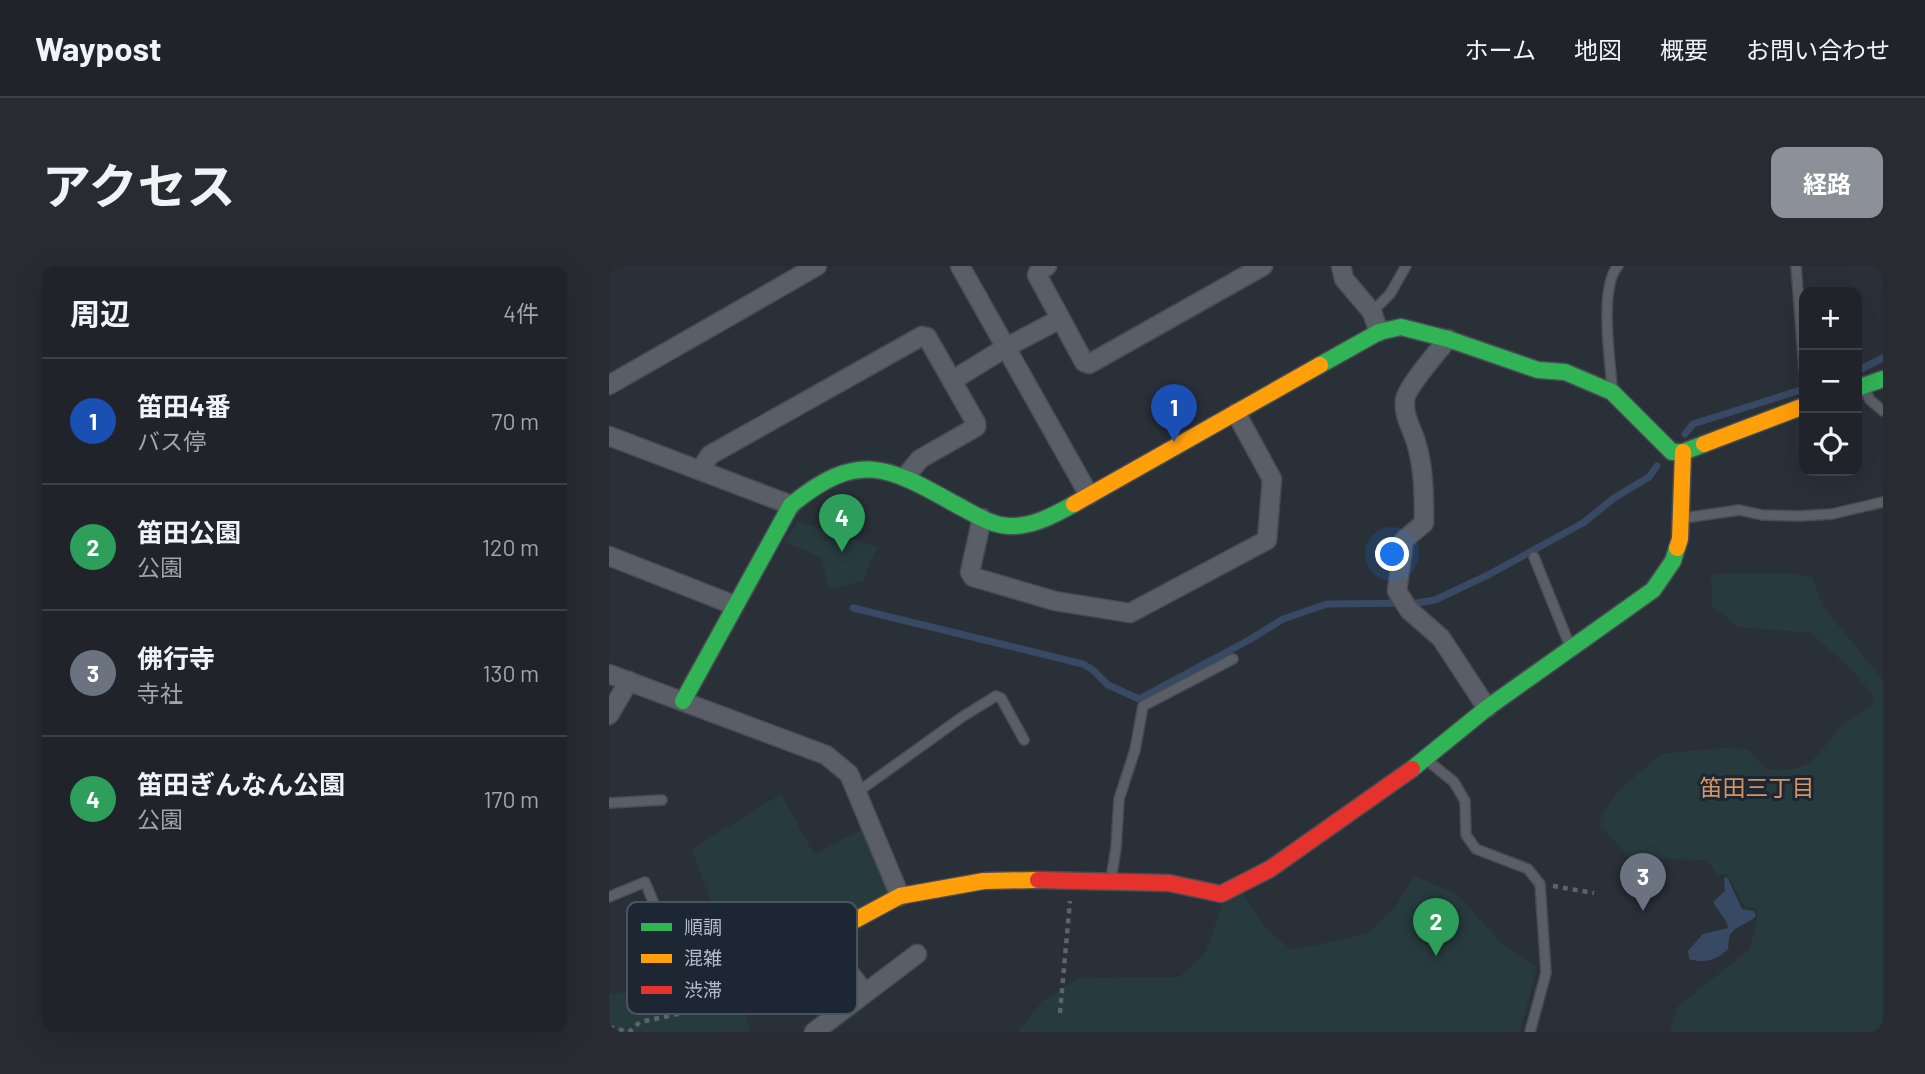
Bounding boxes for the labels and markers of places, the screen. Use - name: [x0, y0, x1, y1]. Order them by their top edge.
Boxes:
- pin: 1: [1151, 384, 1197, 442]
- pin: 4: [819, 494, 865, 552]
- pin: 3: [1620, 853, 1666, 911]
- pin: 2: [1413, 898, 1459, 956]

